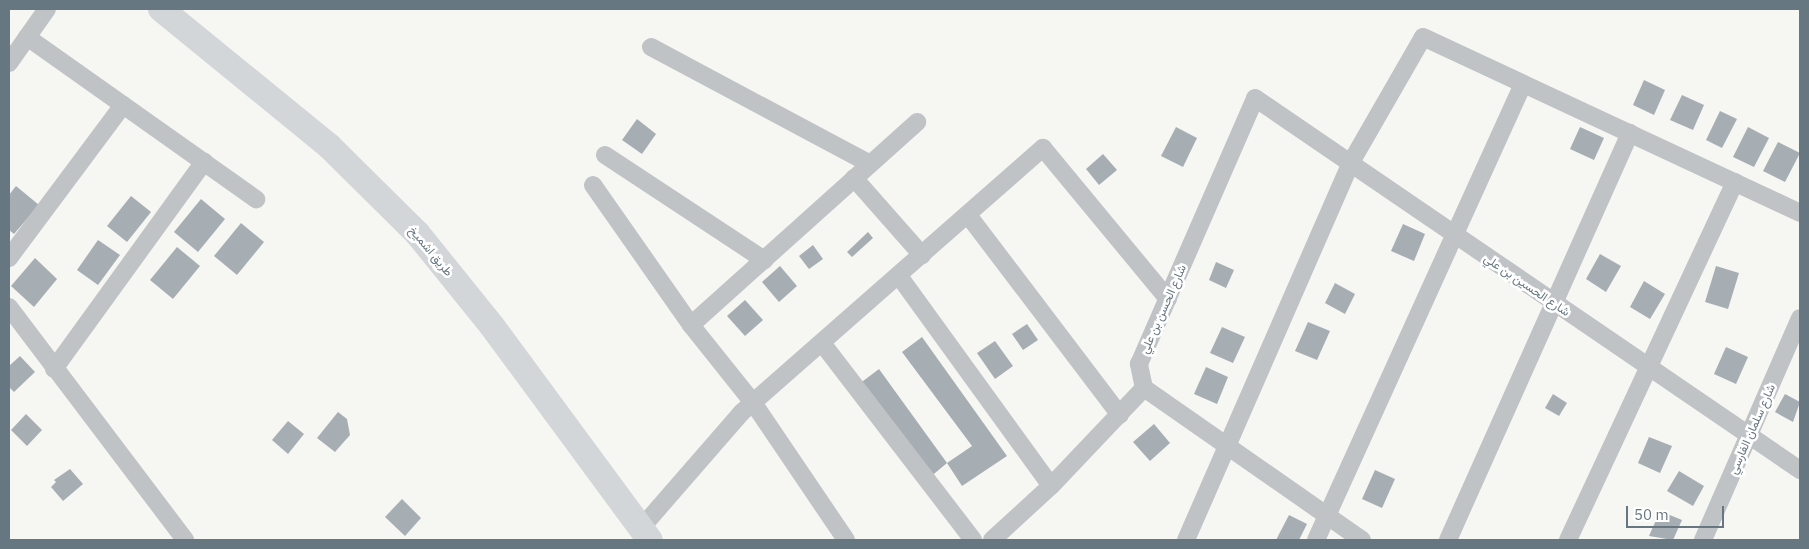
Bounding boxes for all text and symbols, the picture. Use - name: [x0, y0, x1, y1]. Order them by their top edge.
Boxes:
- street label: طريق اشميخ: [406, 223, 456, 279]
- street label: شارع الحسين بن علي: [1481, 251, 1573, 319]
- street label: شارع الحسن بن علي: [1137, 262, 1189, 356]
- street label: شارع سلمان الفارسي: [1726, 382, 1778, 476]
- scale bar: [1629, 496, 1726, 528]
- text: 50 m: [1634, 505, 1669, 524]

